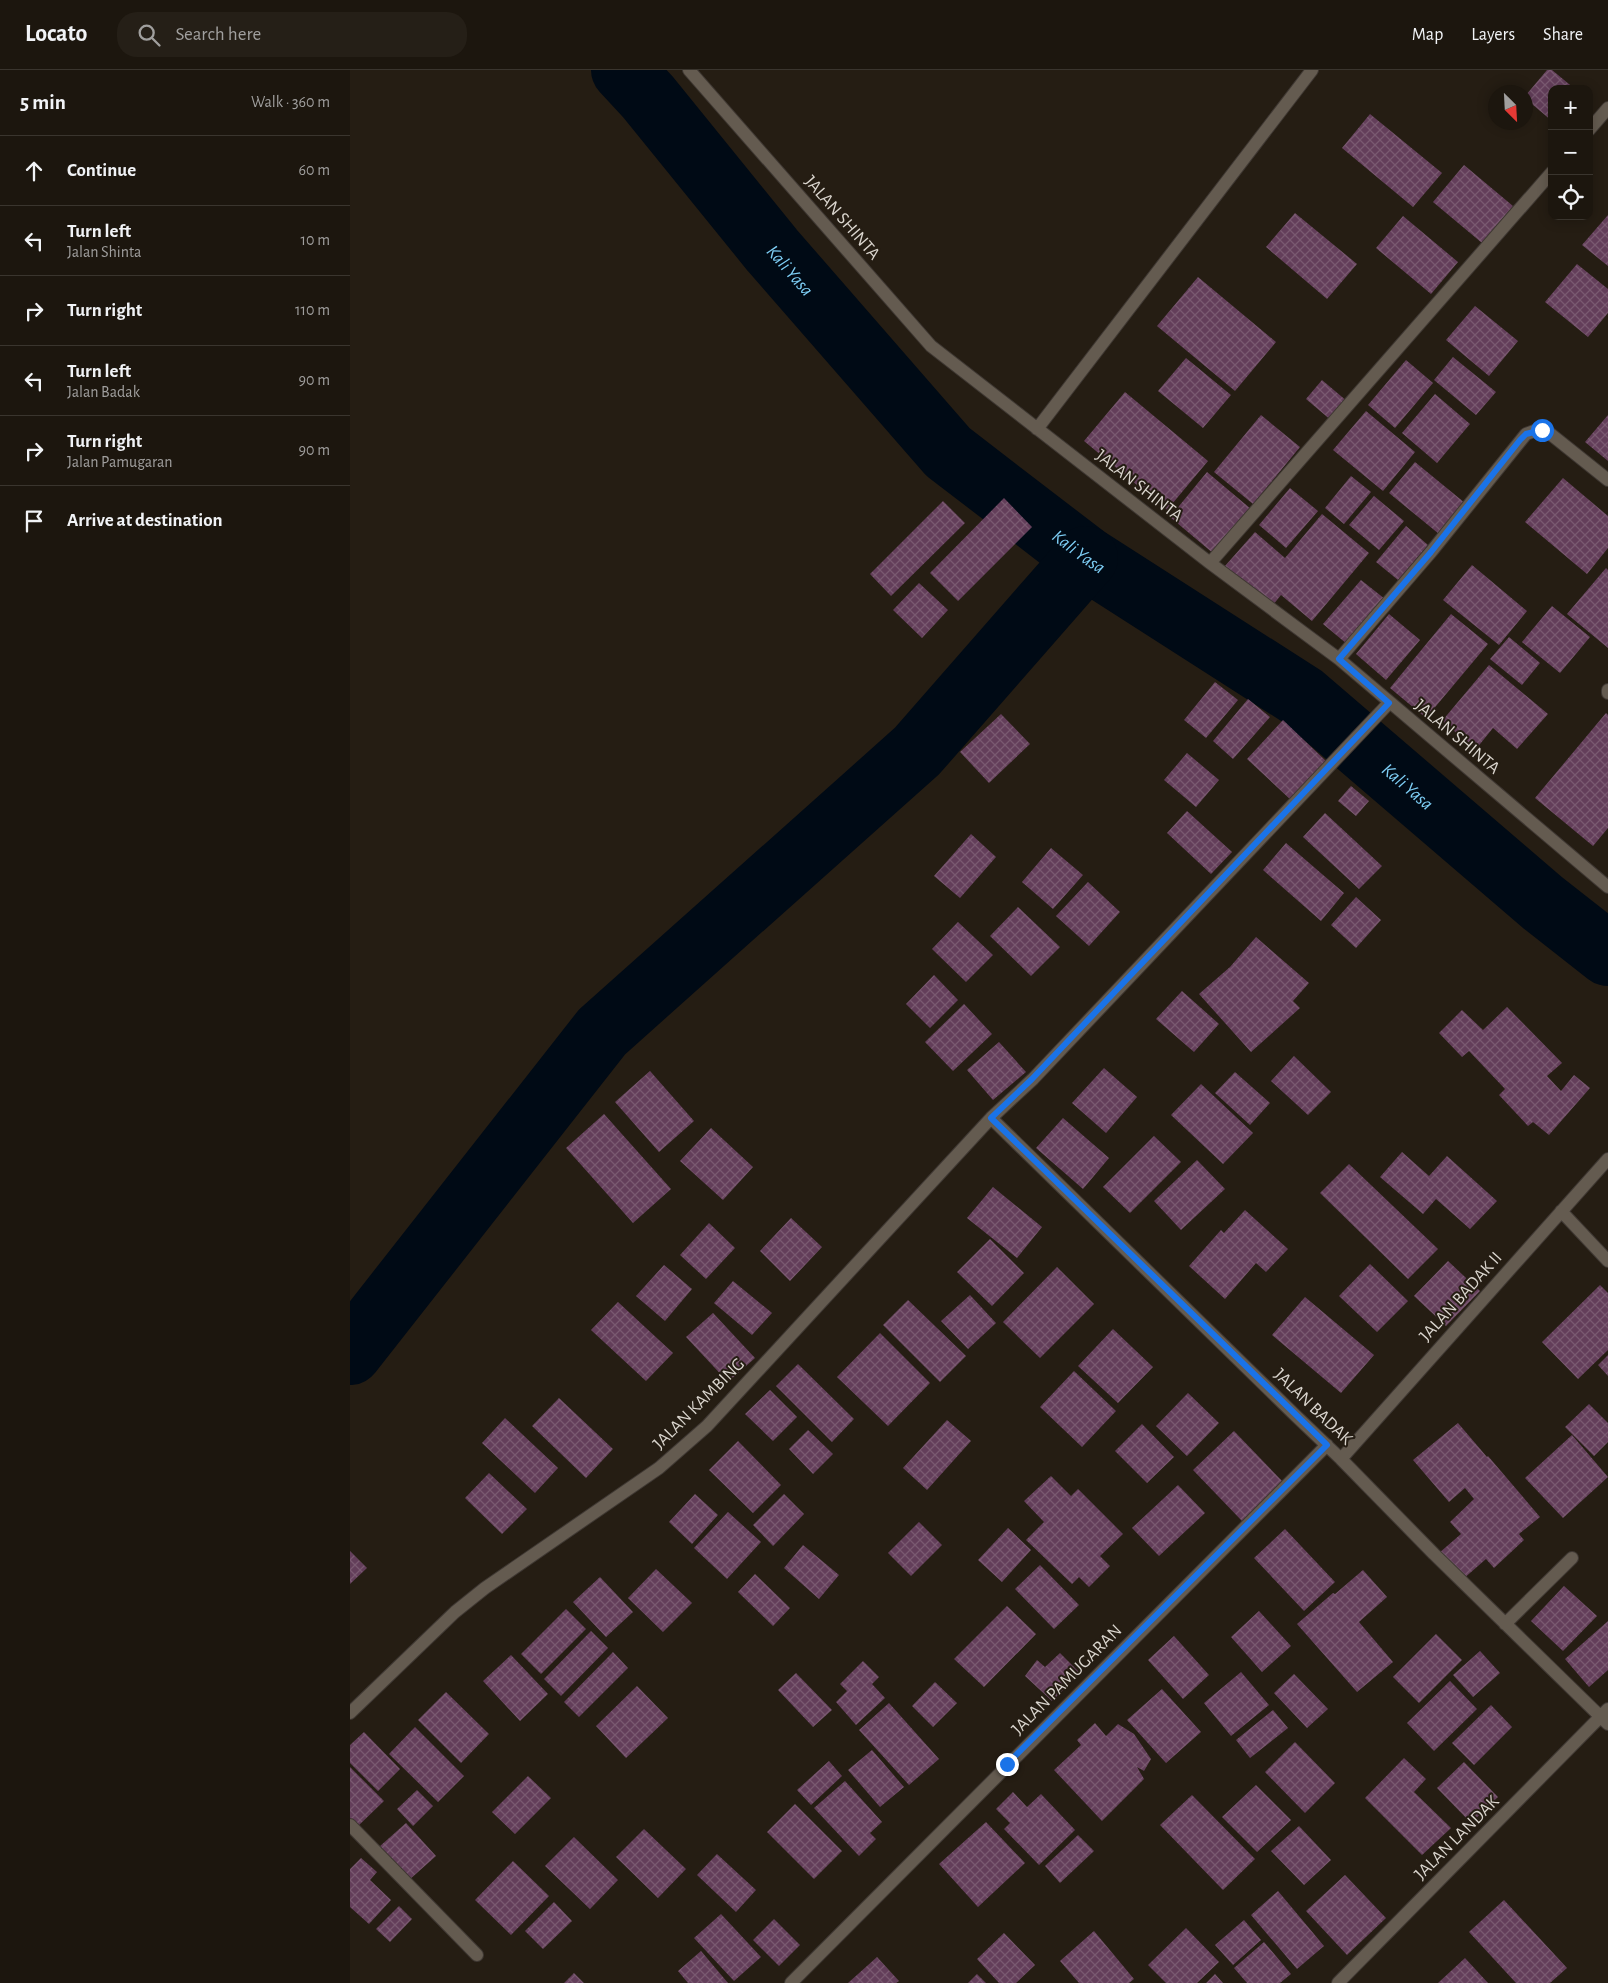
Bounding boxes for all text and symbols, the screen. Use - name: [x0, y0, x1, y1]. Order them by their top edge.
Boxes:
- search box: [117, 12, 467, 57]
- icon: search: [135, 21, 163, 49]
- text: Locato: [25, 22, 87, 46]
- text: Search here: [175, 25, 261, 44]
- text: Map: [1412, 26, 1443, 44]
- text: Layers: [1471, 26, 1515, 44]
- text: Share: [1543, 26, 1583, 44]
- north arrow: [1488, 85, 1533, 130]
- map controls: [1548, 85, 1593, 220]
- button: +: [1548, 85, 1593, 130]
- text: 5 min: [20, 92, 66, 113]
- text: Walk · 360 m: [251, 94, 330, 110]
- button: −: [1548, 130, 1593, 175]
- icon: ahead: [20, 157, 48, 185]
- text: Continue: [67, 161, 136, 180]
- text: 60 m: [299, 162, 330, 178]
- street label: JALAN SHINTA: [801, 172, 884, 264]
- button: locate: [1548, 175, 1593, 220]
- text: Turn left: [67, 222, 131, 241]
- icon: left: [20, 227, 48, 255]
- text: 10 m: [301, 232, 330, 248]
- water label: Kali Yasa: [763, 241, 817, 300]
- text: Jalan Shinta: [67, 244, 141, 260]
- icon: right: [20, 297, 48, 325]
- text: Turn right: [67, 301, 142, 320]
- text: 110 m: [295, 302, 330, 318]
- text: Turn left: [67, 362, 131, 381]
- icon: left: [20, 367, 48, 395]
- text: 90 m: [299, 372, 330, 388]
- text: Jalan Badak: [67, 384, 140, 400]
- route start: [1531, 419, 1554, 442]
- text: Turn right: [67, 432, 142, 451]
- icon: right: [20, 437, 48, 465]
- text: 90 m: [299, 442, 330, 458]
- street label: JALAN SHINTA: [1092, 447, 1186, 526]
- text: Jalan Pamugaran: [67, 454, 173, 470]
- icon: arrive: [20, 507, 48, 535]
- text: Arrive at destination: [67, 511, 223, 530]
- water label: Kali Yasa: [1049, 526, 1108, 577]
- street label: JALAN SHINTA: [1411, 696, 1503, 778]
- water label: Kali Yasa: [1378, 760, 1437, 814]
- street label: JALAN BADAK II: [1416, 1249, 1506, 1345]
- street label: JALAN KAMBING: [650, 1355, 748, 1453]
- street label: JALAN BADAK: [1270, 1365, 1356, 1449]
- street label: JALAN PAMUGARAN: [1009, 1622, 1125, 1738]
- route end: [996, 1753, 1019, 1776]
- street label: JALAN LANDAK: [1411, 1792, 1503, 1884]

